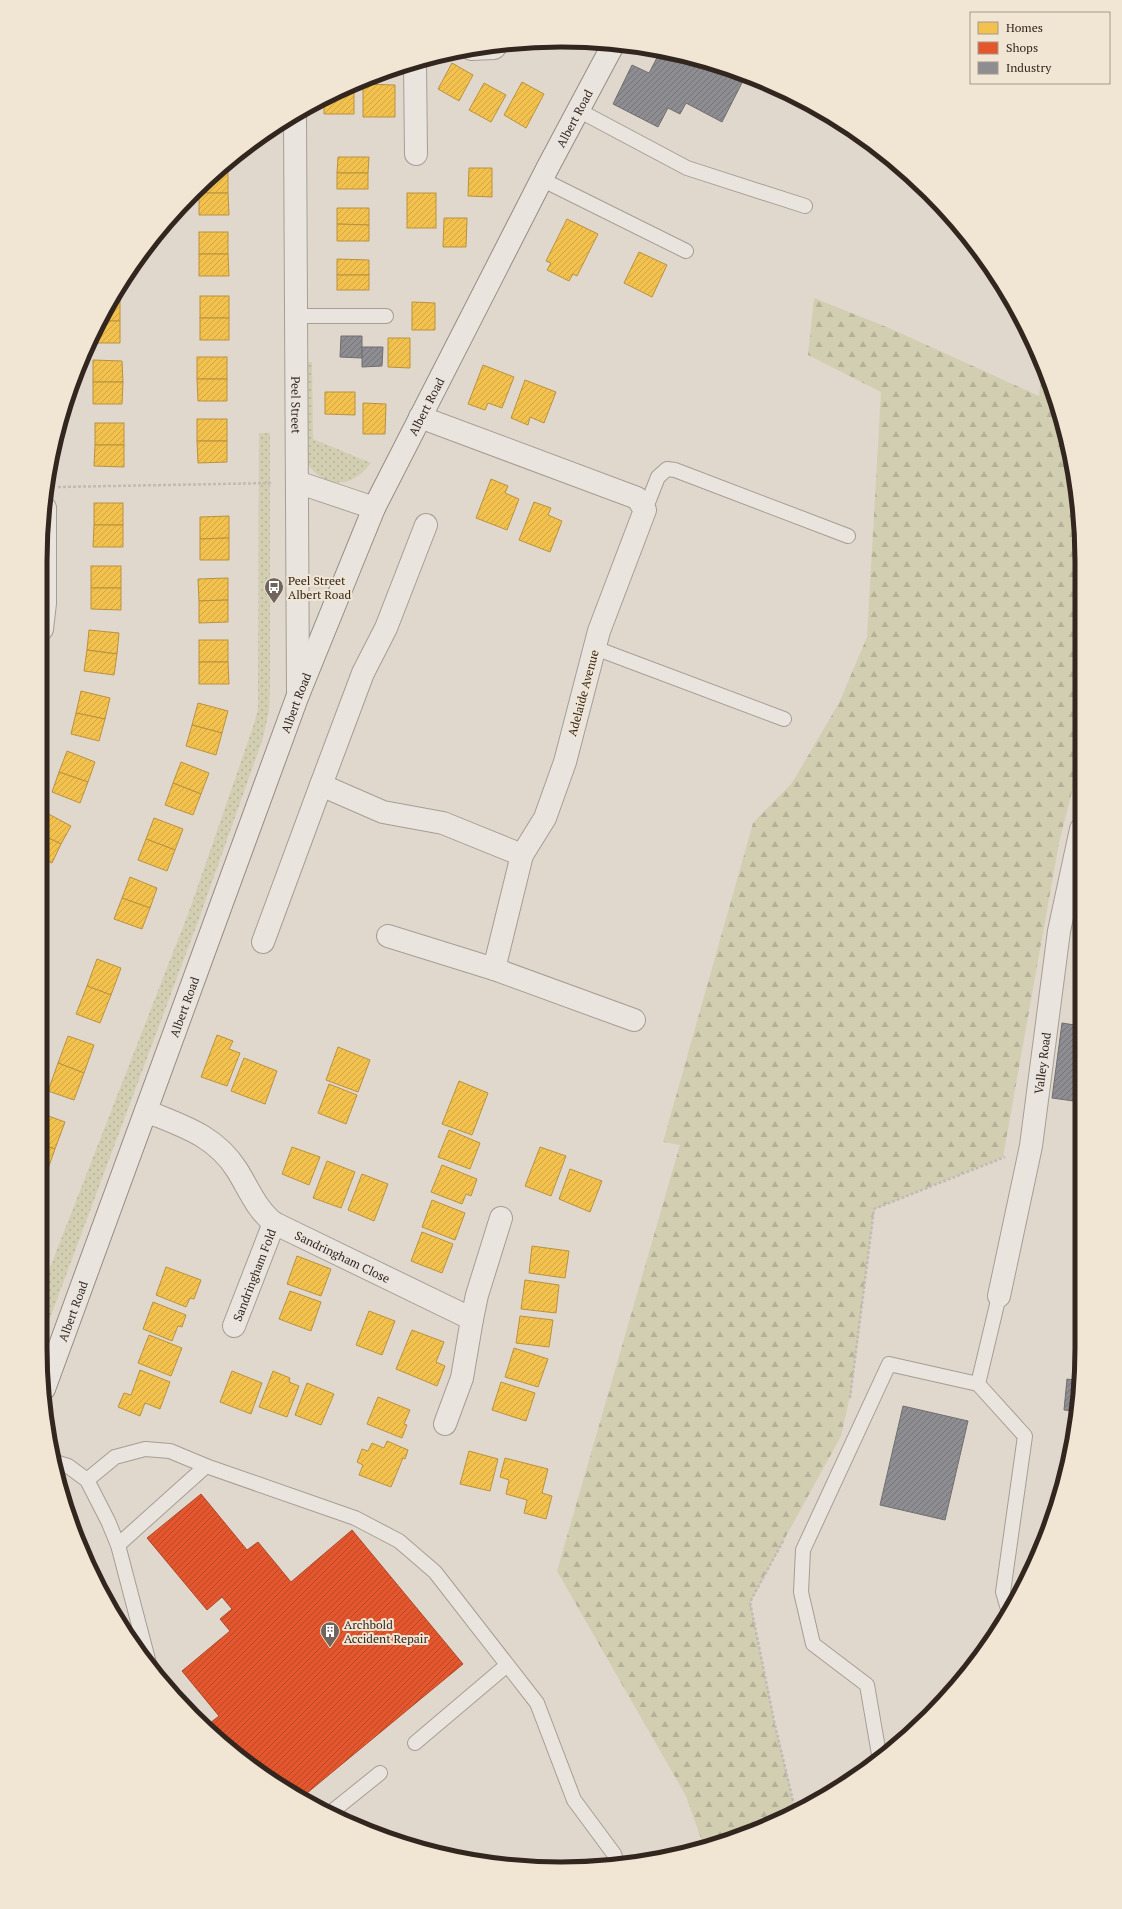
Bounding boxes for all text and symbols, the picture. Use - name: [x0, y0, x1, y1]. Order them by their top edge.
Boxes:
- legend: [970, 12, 1110, 84]
- text: Homes: [1006, 20, 1043, 35]
- text: Shops: [1006, 40, 1038, 55]
- text: Industry: [1006, 60, 1052, 75]
- street label: Albert Road: [552, 86, 596, 150]
- street label: Albert Road: [405, 374, 447, 438]
- street label: Peel Street: [289, 376, 304, 434]
- place label: Peel Street Albert Road: [288, 573, 351, 602]
- bus stop icon: Peel Street Albert Road: [263, 576, 285, 604]
- street label: Adelaide Avenue: [564, 648, 602, 738]
- street label: Albert Road: [277, 670, 314, 735]
- street label: Albert Road: [166, 974, 202, 1039]
- street label: Valley Road: [1030, 1031, 1053, 1095]
- street label: Sandringham Fold: [229, 1226, 279, 1323]
- street label: Sandringham Close: [293, 1227, 393, 1286]
- street label: Albert Road: [55, 1278, 91, 1343]
- place label: Archbold Accident Repair: [344, 1617, 428, 1646]
- building icon: Archbold Accident Repair: [319, 1620, 341, 1648]

